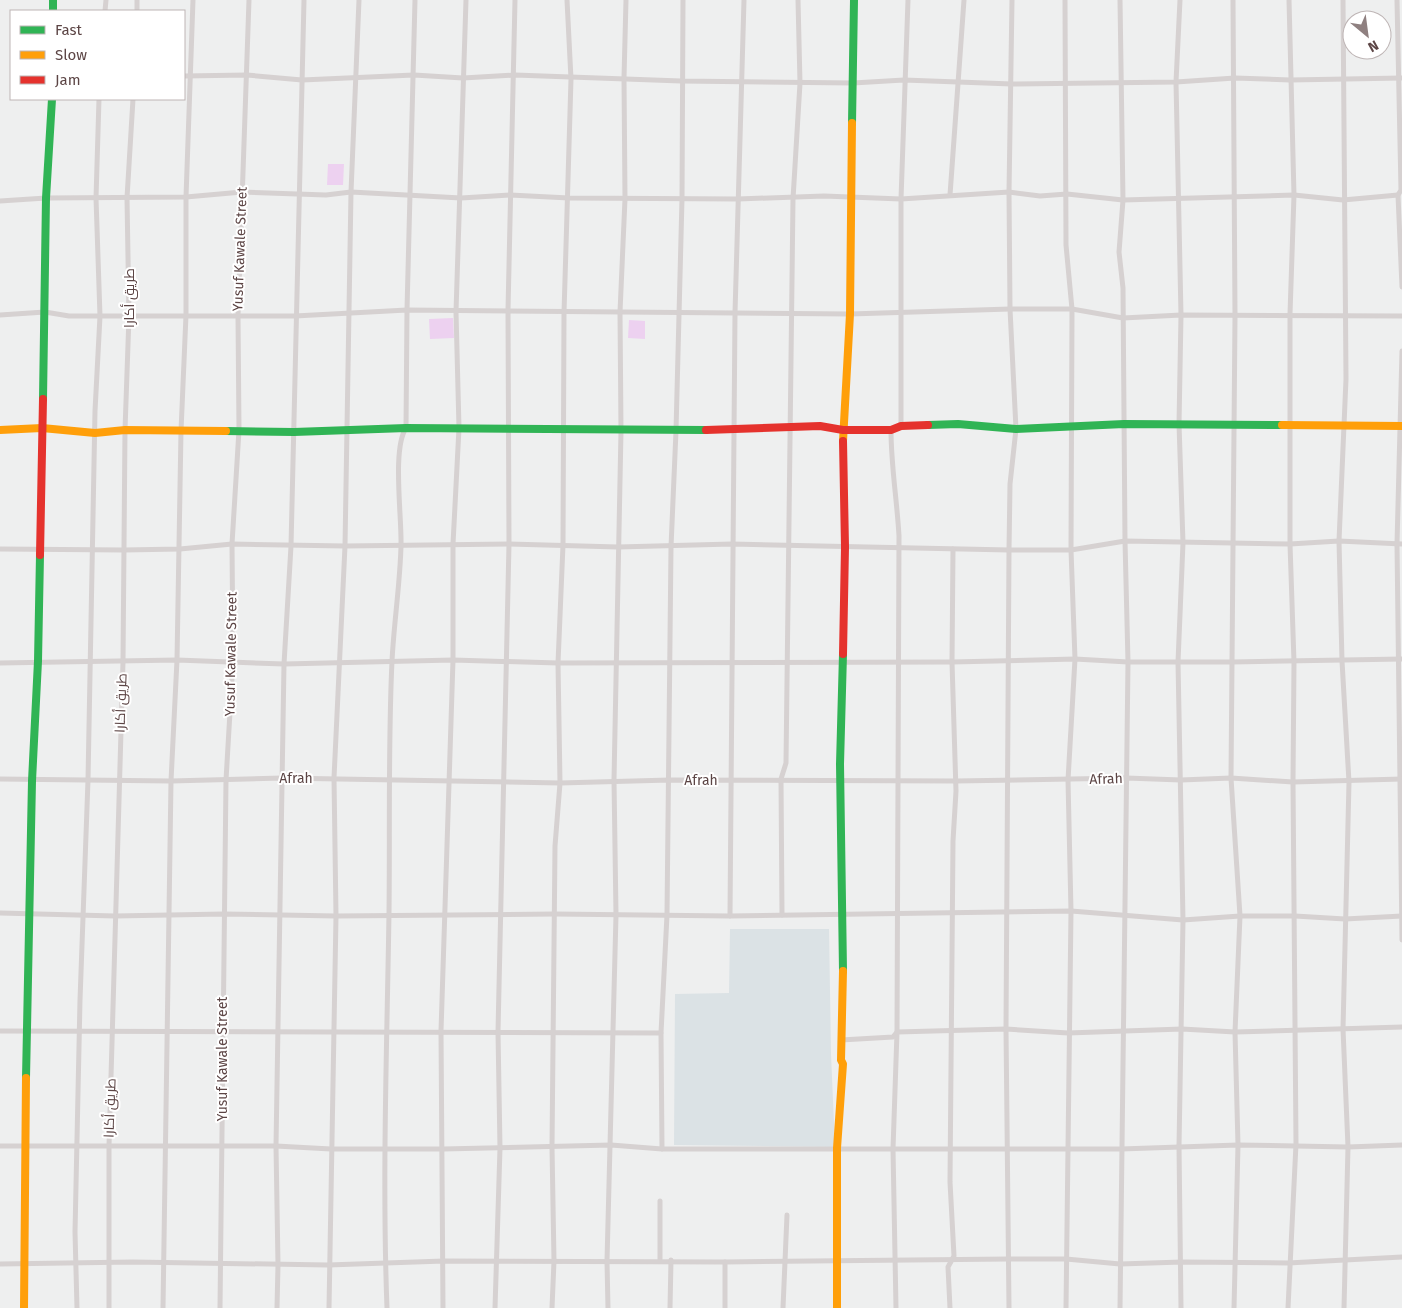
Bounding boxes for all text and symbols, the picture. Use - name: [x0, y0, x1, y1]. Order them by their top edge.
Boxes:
- legend: [10, 10, 185, 100]
- north arrow: [1342, 10, 1392, 60]
- text: Fast: [55, 21, 82, 39]
- text: N: [1365, 36, 1381, 56]
- text: Slow: [55, 46, 87, 64]
- text: Jam: [55, 71, 81, 89]
- street label: Yusuf Kawale Street: [229, 185, 251, 312]
- street label: طريق أكارا: [120, 268, 138, 328]
- street label: Yusuf Kawale Street: [221, 591, 241, 716]
- street label: طريق أكارا: [110, 673, 131, 733]
- street label: Afrah: [279, 770, 313, 787]
- street label: Afrah: [1089, 770, 1123, 788]
- street label: Afrah: [684, 772, 718, 789]
- street label: Yusuf Kawale Street: [214, 996, 231, 1121]
- street label: طريق أكارا: [99, 1078, 120, 1138]

